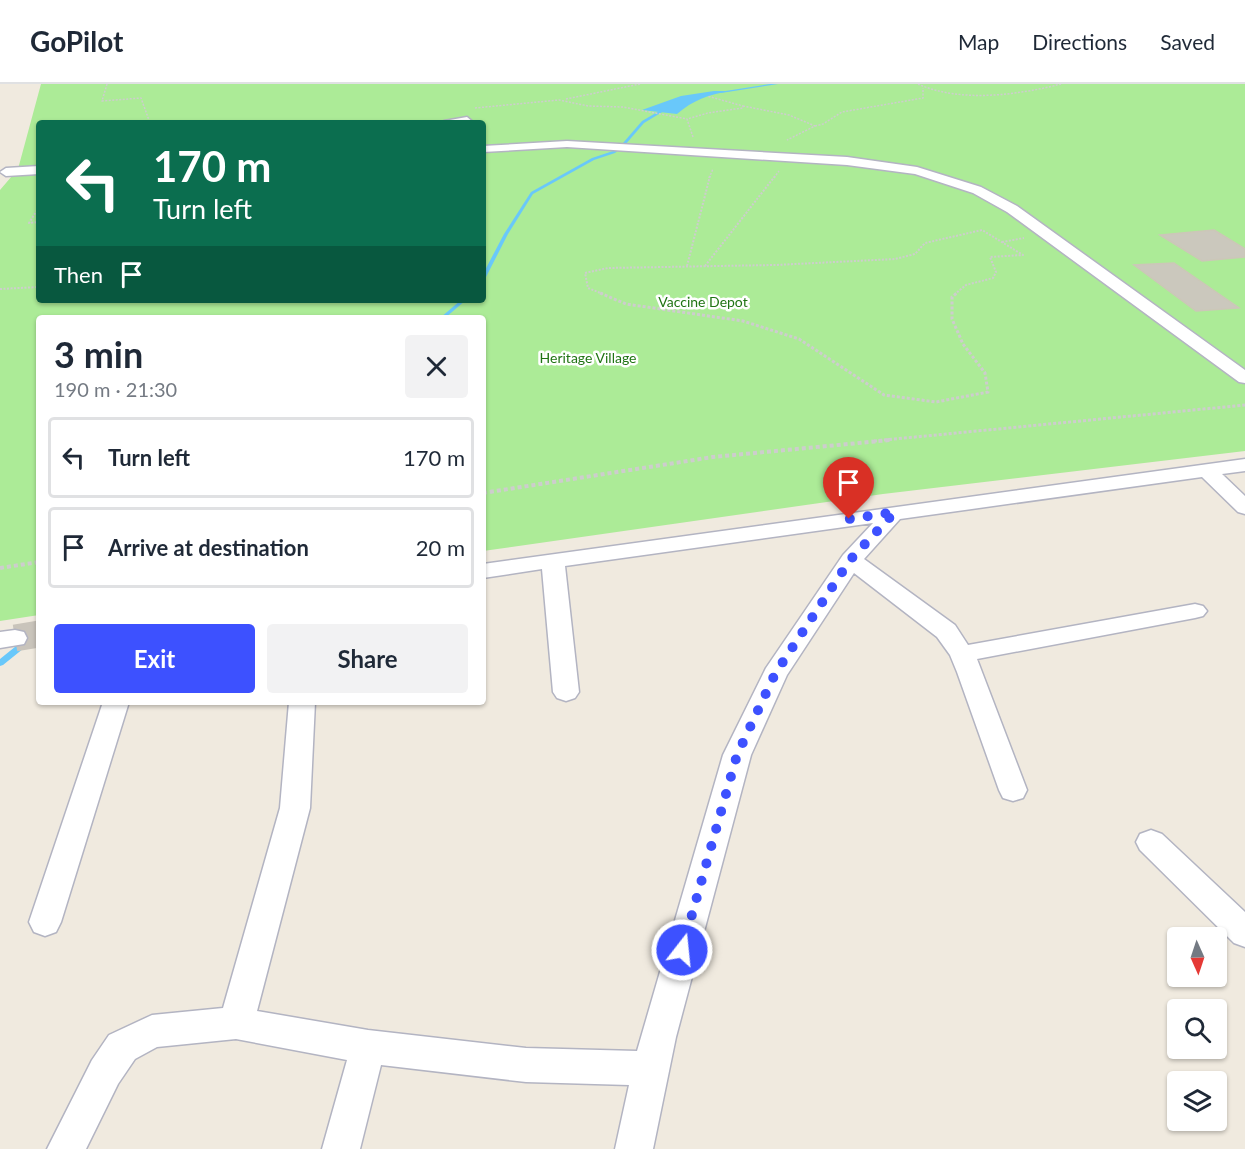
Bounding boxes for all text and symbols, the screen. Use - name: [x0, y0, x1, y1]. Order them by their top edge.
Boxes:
- text: GoPilot: [30, 24, 123, 58]
- text: Map: [958, 29, 999, 54]
- text: Directions: [1032, 29, 1127, 54]
- text: Saved: [1160, 29, 1215, 54]
- text: 170 m: [153, 141, 271, 191]
- icon: left: [54, 144, 132, 222]
- text: Turn left: [153, 192, 252, 225]
- icon: arrive: [115, 258, 148, 291]
- text: Then: [54, 261, 103, 288]
- park label: Vaccine Depot: [658, 293, 748, 310]
- text: 3 min: [54, 332, 143, 376]
- button: close: [405, 335, 468, 398]
- park label: Heritage Village: [540, 349, 636, 366]
- text: 190 m · 21:30: [54, 377, 177, 401]
- icon: left: [57, 441, 90, 474]
- text: Turn left: [108, 444, 190, 471]
- text: 170 m: [403, 444, 465, 471]
- pin: [823, 457, 874, 519]
- icon: arrive: [832, 466, 865, 499]
- icon: arrive: [57, 531, 90, 564]
- text: Arrive at destination: [108, 534, 309, 561]
- text: 20 m: [416, 534, 465, 561]
- button: Exit: [54, 624, 255, 693]
- button: Share: [267, 624, 468, 693]
- position arrow: [650, 918, 714, 982]
- north arrow: [1167, 927, 1227, 987]
- map controls: [1167, 927, 1227, 1131]
- button: search: [1167, 999, 1227, 1059]
- button: layers: [1167, 1071, 1227, 1131]

